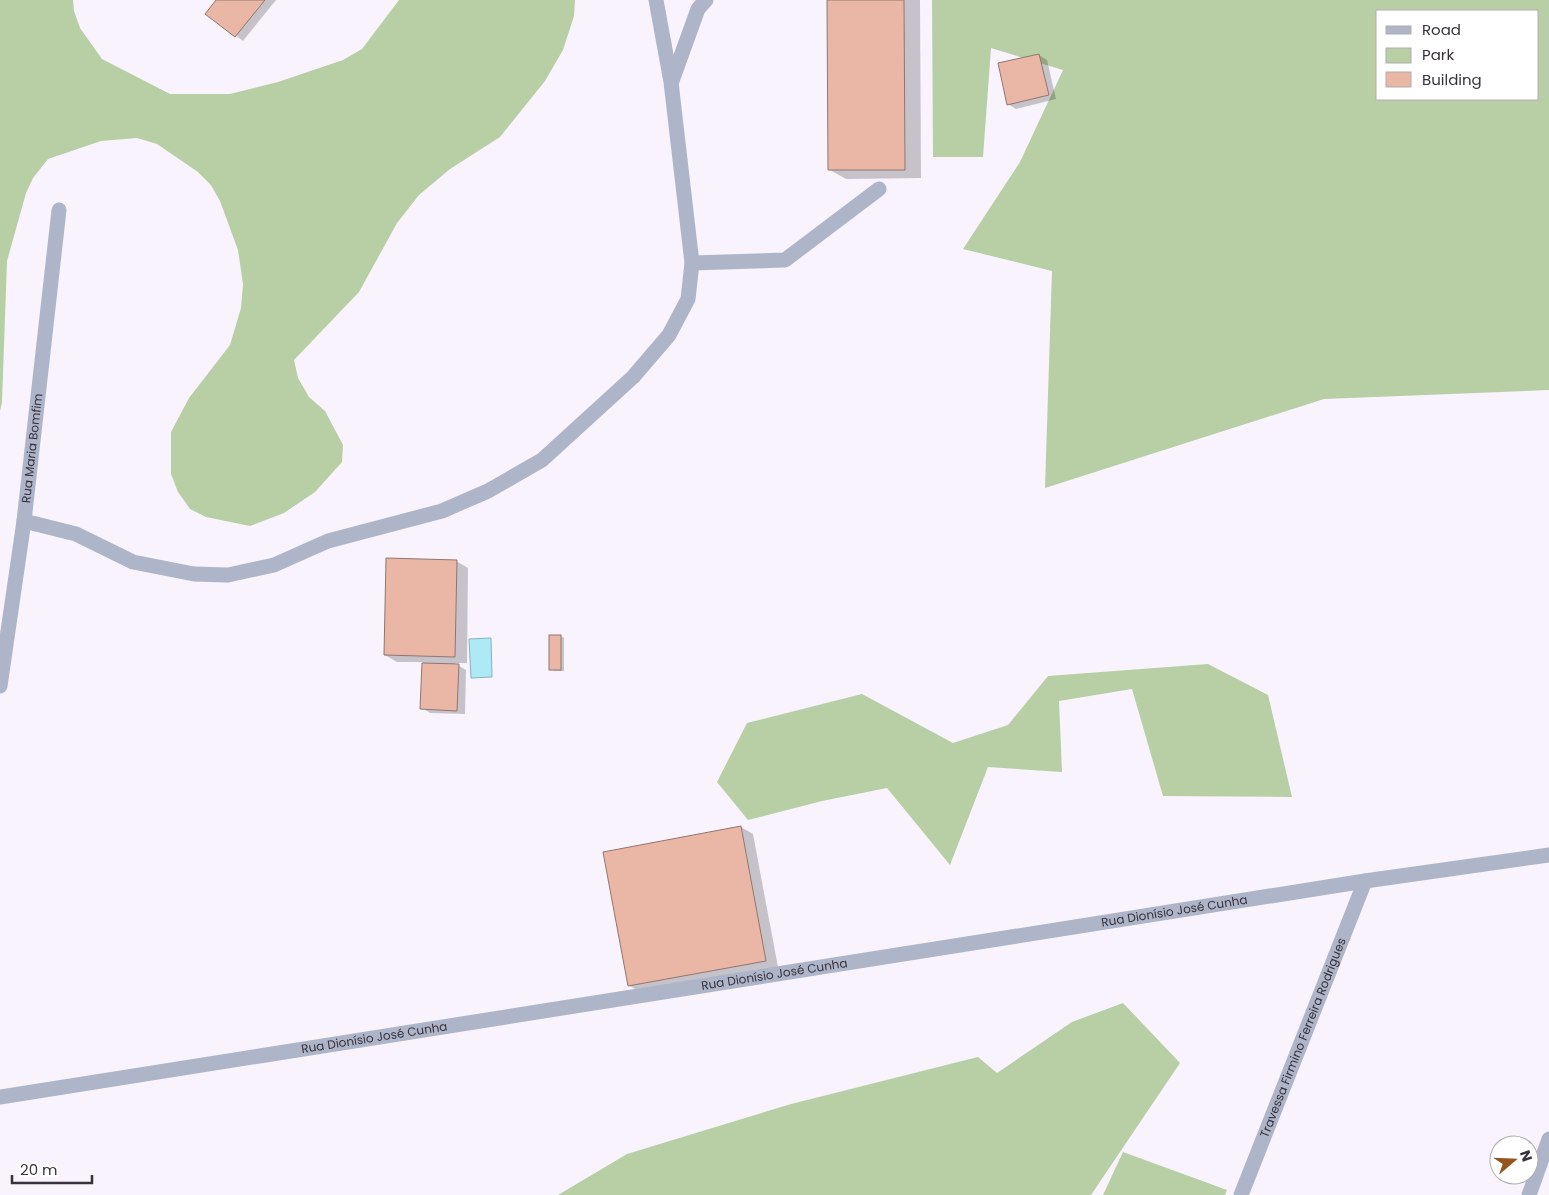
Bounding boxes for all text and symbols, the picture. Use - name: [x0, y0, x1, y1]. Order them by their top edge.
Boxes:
- legend: [1376, 10, 1539, 100]
- text: Road: [1422, 19, 1461, 40]
- text: Park: [1422, 44, 1454, 65]
- text: Building: [1422, 69, 1482, 90]
- street label: Rua Maria Bomfim: [17, 392, 46, 504]
- street label: Rua Dionísio José Cunha: [1100, 891, 1249, 931]
- street label: Travessa Firmino Ferreira Rodrigues: [1256, 935, 1350, 1140]
- street label: Rua Dionísio José Cunha: [700, 954, 849, 994]
- street label: Rua Dionísio José Cunha: [300, 1017, 449, 1057]
- north arrow: [1489, 1135, 1539, 1185]
- text: N: [1515, 1148, 1537, 1164]
- scale bar: [12, 1152, 92, 1184]
- text: 20 m: [20, 1159, 58, 1180]

